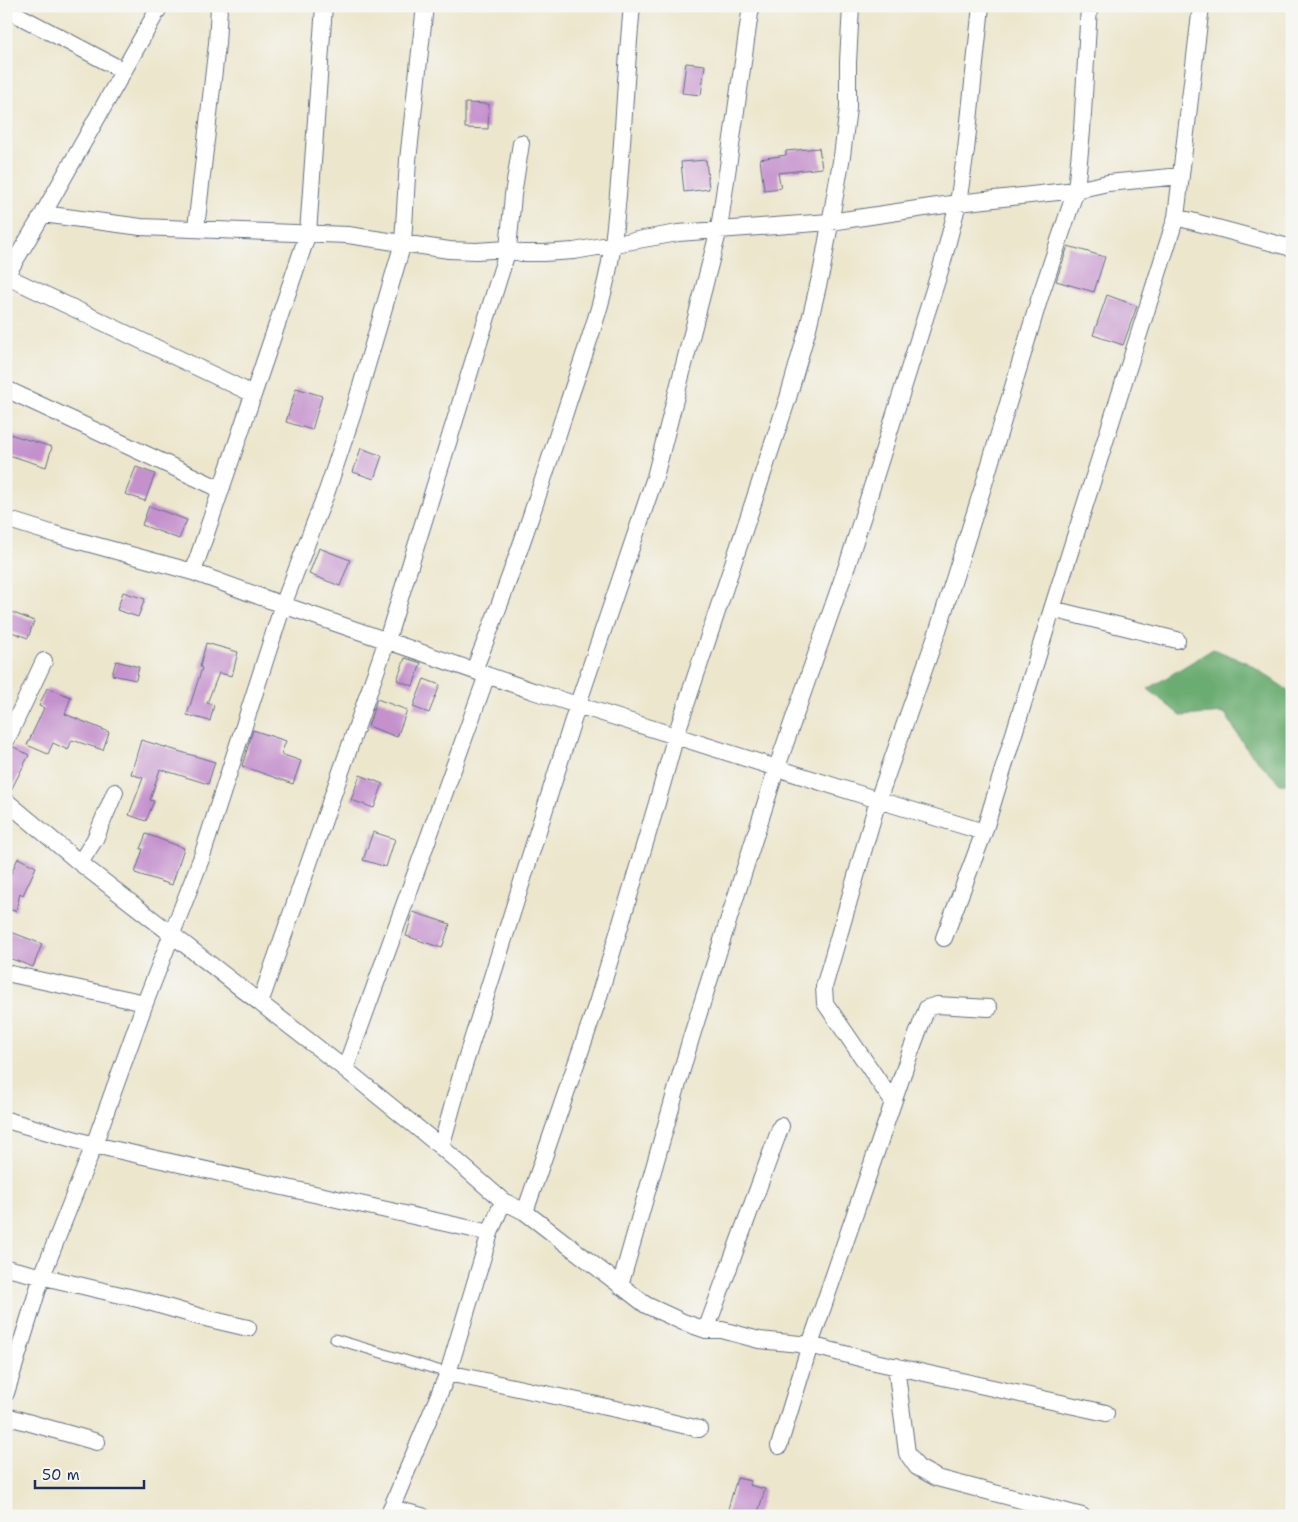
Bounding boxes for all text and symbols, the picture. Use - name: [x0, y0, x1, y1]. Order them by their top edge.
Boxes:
- scale bar: [35, 1457, 144, 1489]
- text: 50 m: [42, 1465, 80, 1485]

